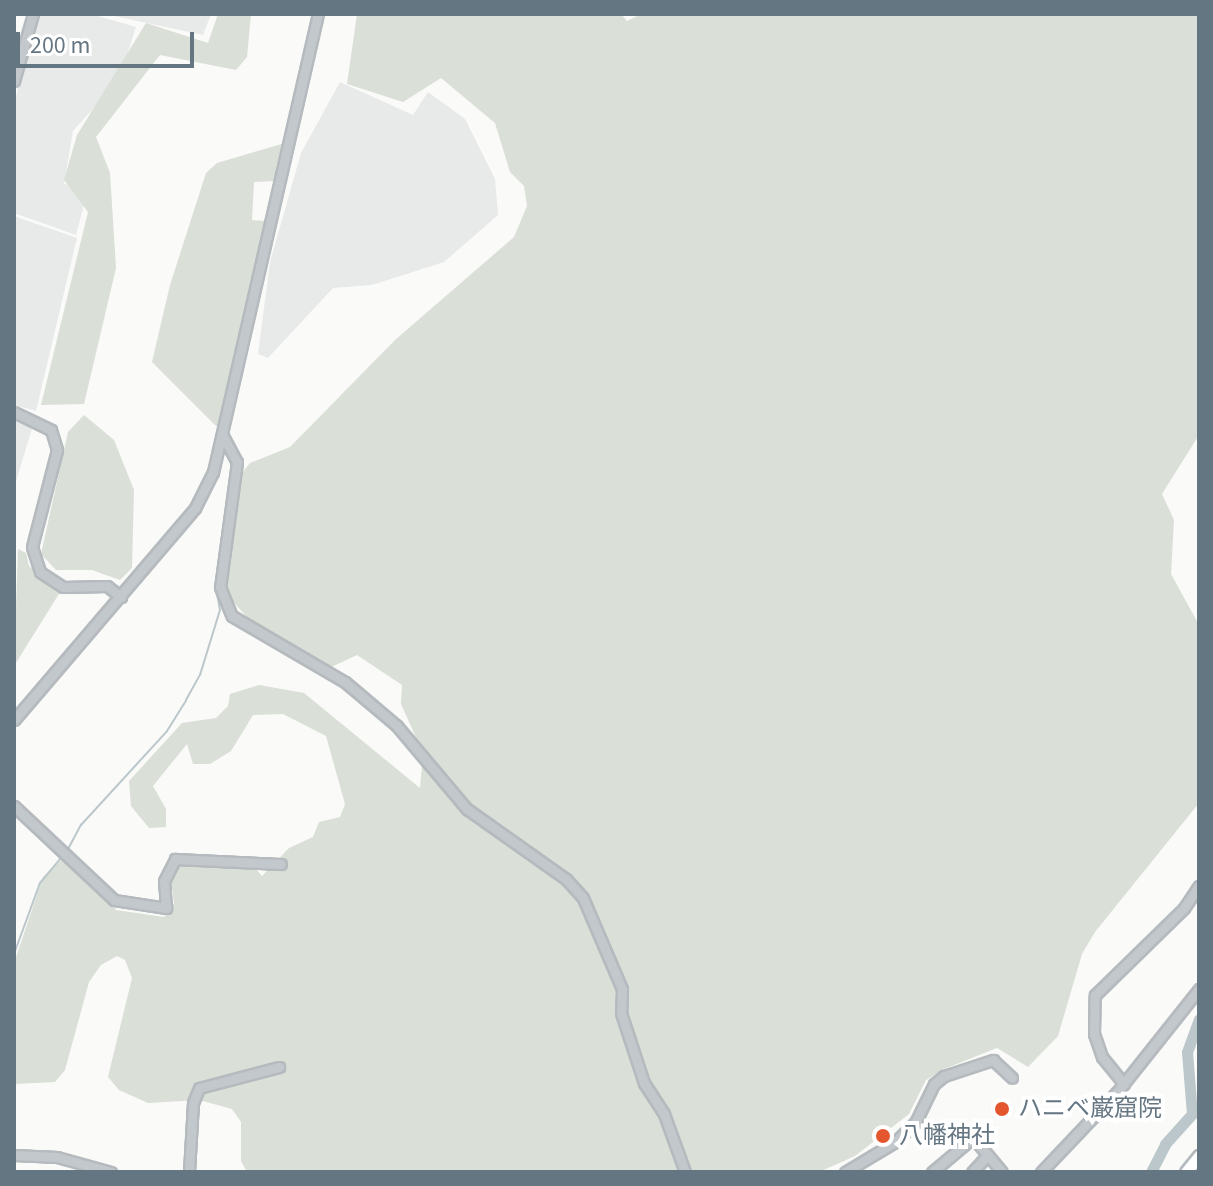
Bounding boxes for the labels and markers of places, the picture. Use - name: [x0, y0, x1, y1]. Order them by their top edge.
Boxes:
- place label: ハニベ巌窟院: [1018, 1095, 1162, 1123]
- marker: ハニベ巌窟院: [993, 1100, 1011, 1118]
- place label: 八幡神社: [899, 1122, 995, 1150]
- marker: 八幡神社: [874, 1127, 892, 1145]

